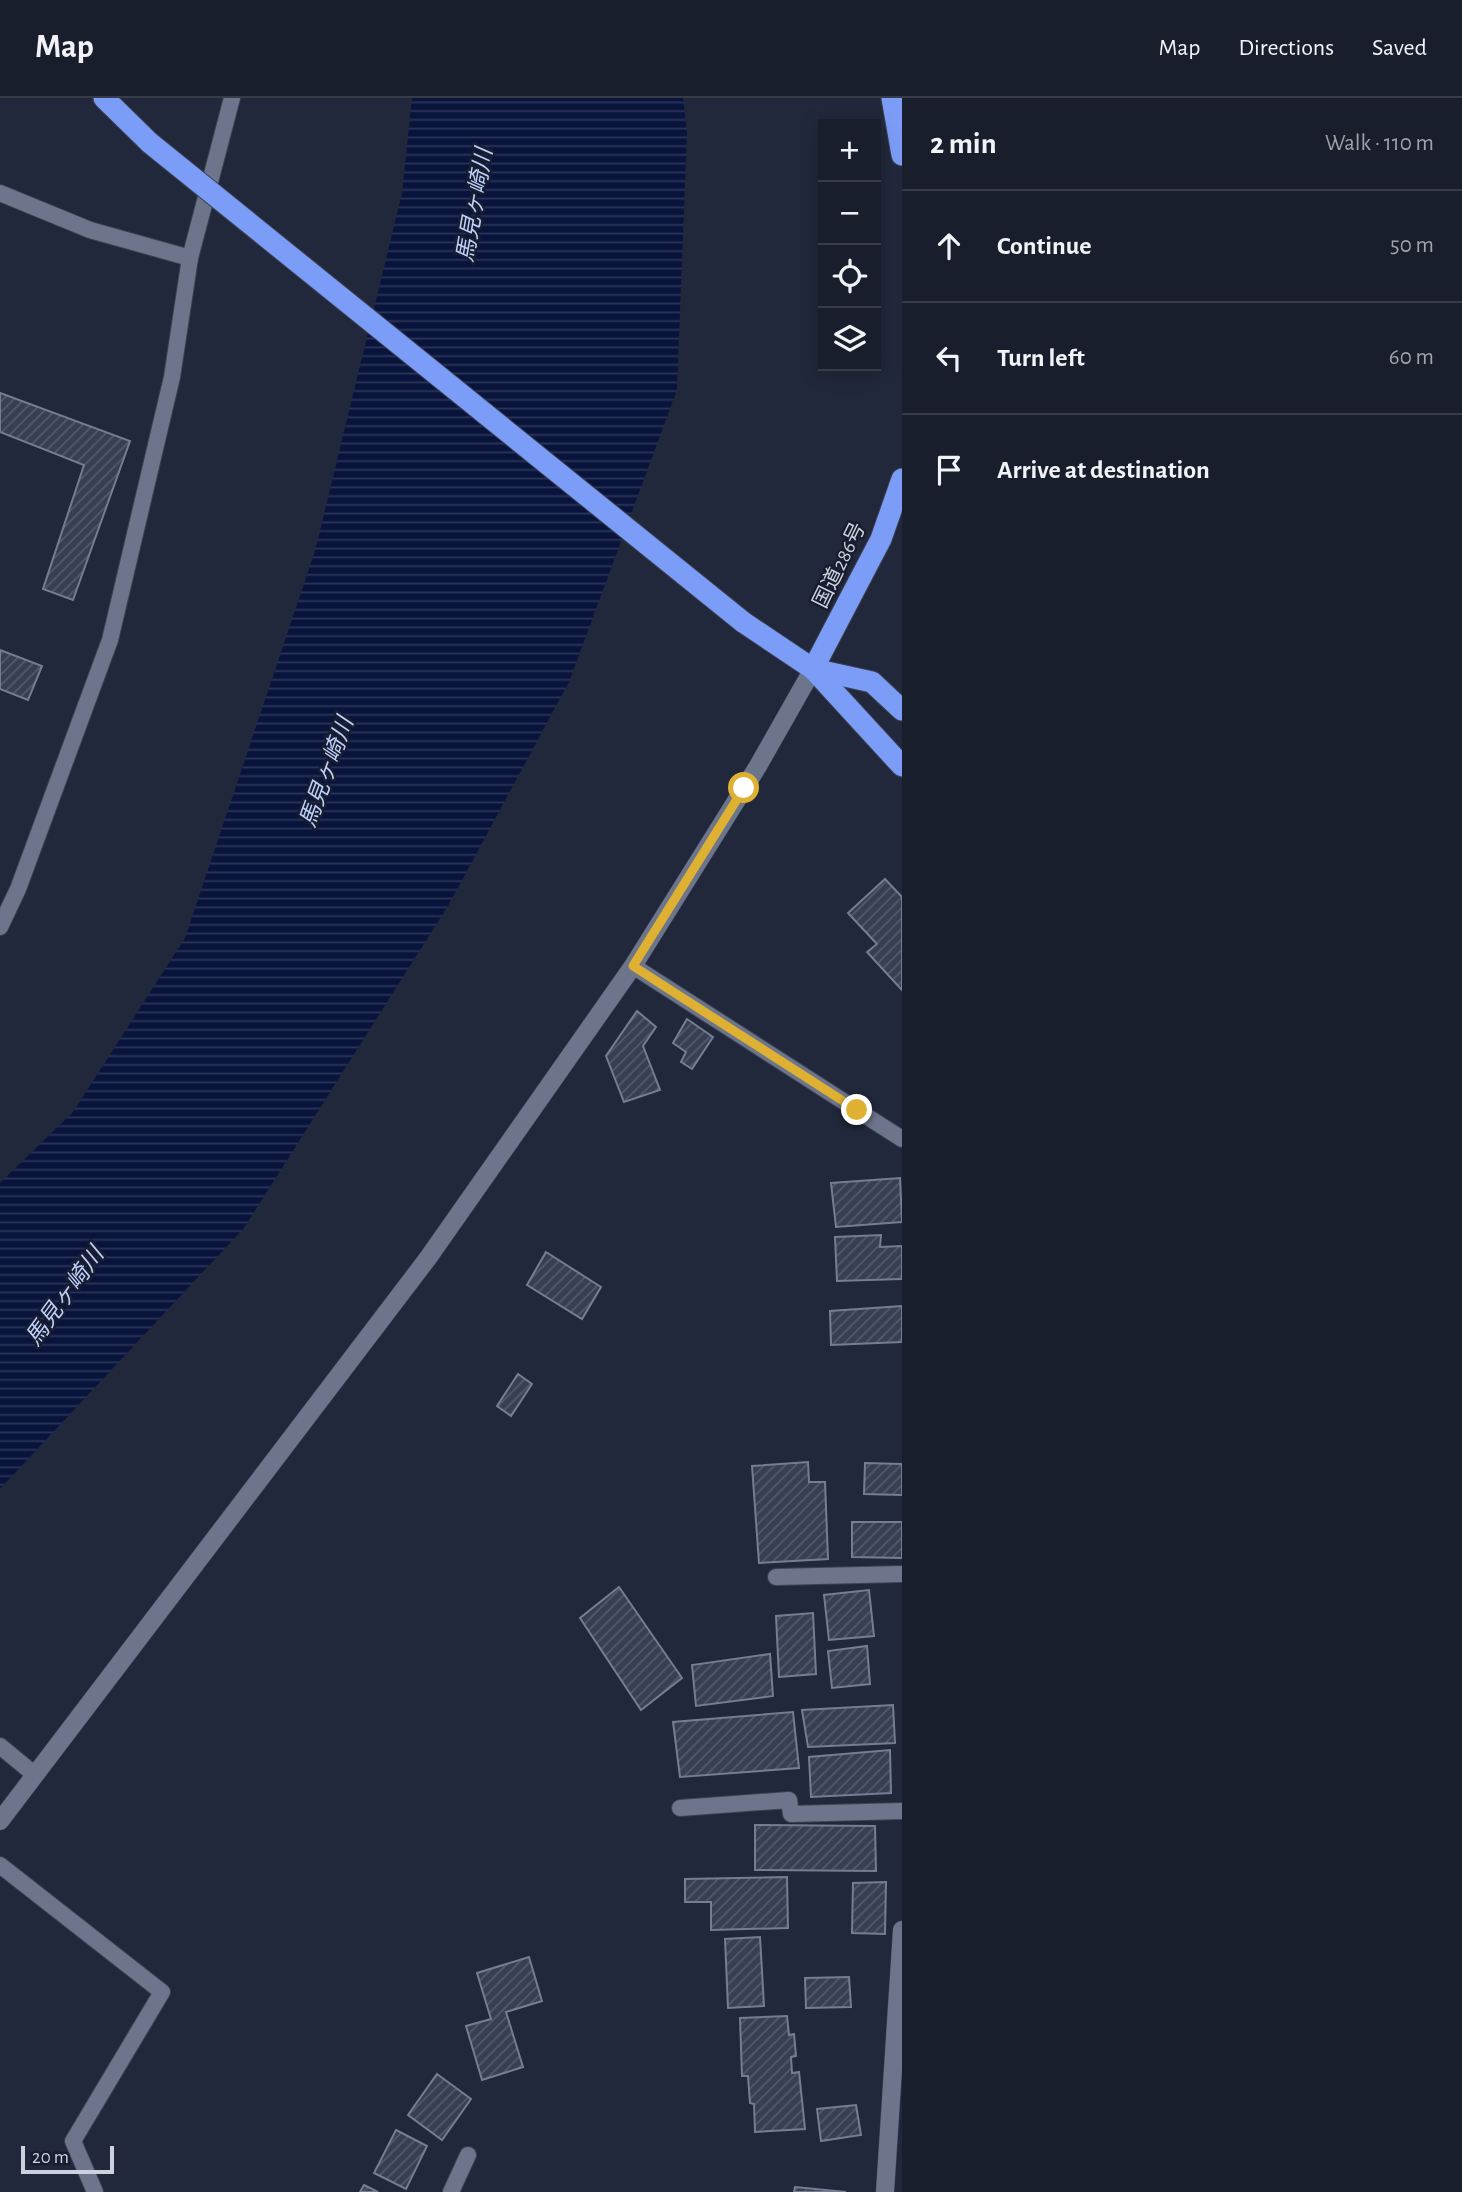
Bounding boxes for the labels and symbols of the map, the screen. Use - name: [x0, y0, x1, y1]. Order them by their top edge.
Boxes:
- water label: 馬見ヶ崎川: [452, 143, 497, 264]
- street label: 国道286号: [809, 519, 869, 611]
- water label: 馬見ヶ崎川: [295, 711, 359, 830]
- route start: [728, 772, 759, 803]
- route end: [841, 1094, 872, 1125]
- water label: 馬見ヶ崎川: [20, 1240, 110, 1350]
- scale bar: [21, 2143, 114, 2175]

